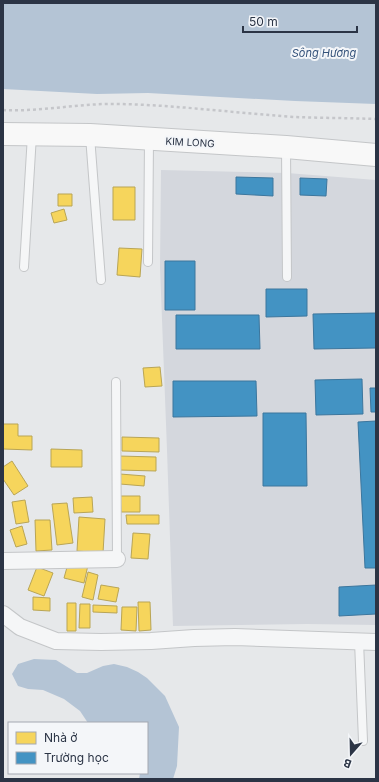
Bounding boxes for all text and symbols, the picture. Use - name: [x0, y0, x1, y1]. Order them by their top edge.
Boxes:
- scale bar: [243, 8, 357, 34]
- text: 50 m: [249, 14, 278, 29]
- water label: Sông Hương: [292, 46, 356, 60]
- street label: KIM LONG: [165, 135, 215, 149]
- legend: [8, 722, 148, 774]
- text: Nhà ở: [44, 730, 77, 745]
- north arrow: [331, 734, 371, 774]
- text: Trường học: [44, 750, 109, 765]
- text: B: [342, 756, 353, 771]

